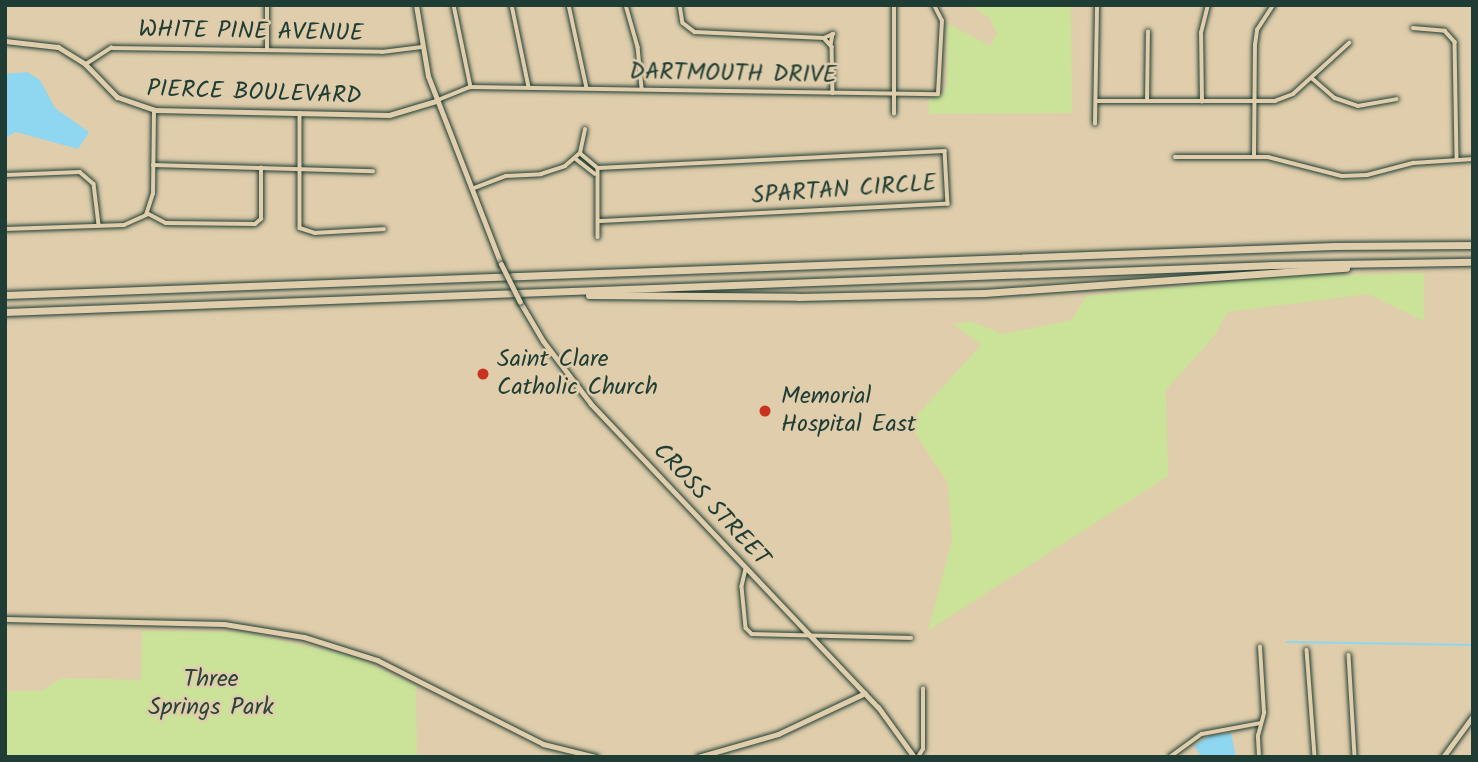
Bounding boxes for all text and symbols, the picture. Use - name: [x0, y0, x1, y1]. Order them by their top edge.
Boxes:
- street label: WHITE PINE AVENUE: [138, 16, 364, 48]
- street label: DARTMOUTH DRIVE: [629, 58, 837, 90]
- street label: PIERCE BOULEVARD: [146, 75, 362, 111]
- street label: SPARTAN CIRCLE: [751, 169, 937, 211]
- place label: Saint Clare Catholic Church: [497, 346, 658, 402]
- marker: Saint Clare Catholic Church: [475, 366, 491, 382]
- place label: Memorial Hospital East: [781, 383, 916, 439]
- marker: Memorial Hospital East: [755, 401, 775, 421]
- street label: CROSS STREET: [646, 437, 776, 573]
- park label: Three Springs Park: [148, 666, 274, 722]

